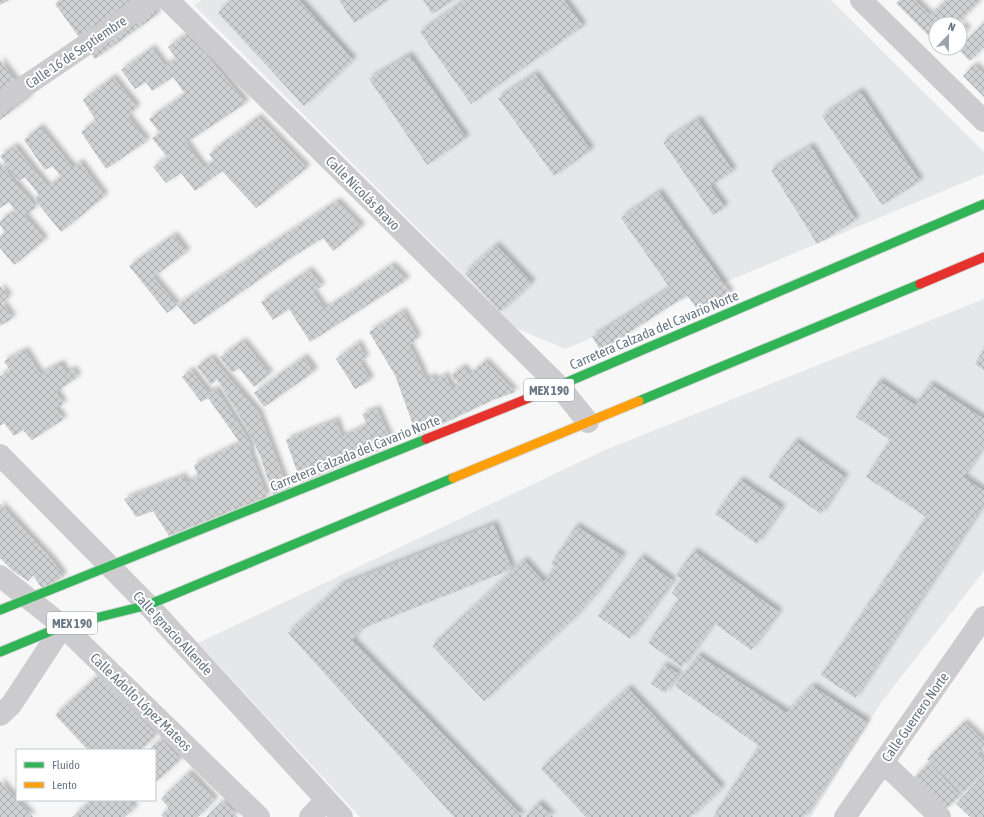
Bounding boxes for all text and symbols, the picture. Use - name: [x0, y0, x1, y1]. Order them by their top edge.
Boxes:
- street label: Calle 16 de Septiembre: [23, 12, 129, 92]
- north arrow: [928, 16, 968, 56]
- text: N: [946, 20, 957, 34]
- street label: Calle Nicolás Bravo: [323, 153, 403, 233]
- street label: Carretera Calzada del Cavario Norte: [567, 287, 741, 373]
- road number: MEX 190: [524, 379, 574, 401]
- street label: Carretera Calzada del Cavario Norte: [268, 412, 442, 494]
- street label: Calle Ignacio Allende: [130, 588, 216, 678]
- road number: MEX 190: [47, 612, 97, 634]
- street label: Calle Adolfo López Mateos: [87, 650, 195, 754]
- street label: Calle Guerrero Norte: [878, 669, 952, 765]
- legend: [16, 749, 156, 801]
- text: Fluido: [52, 758, 80, 772]
- text: Lento: [52, 778, 77, 792]

